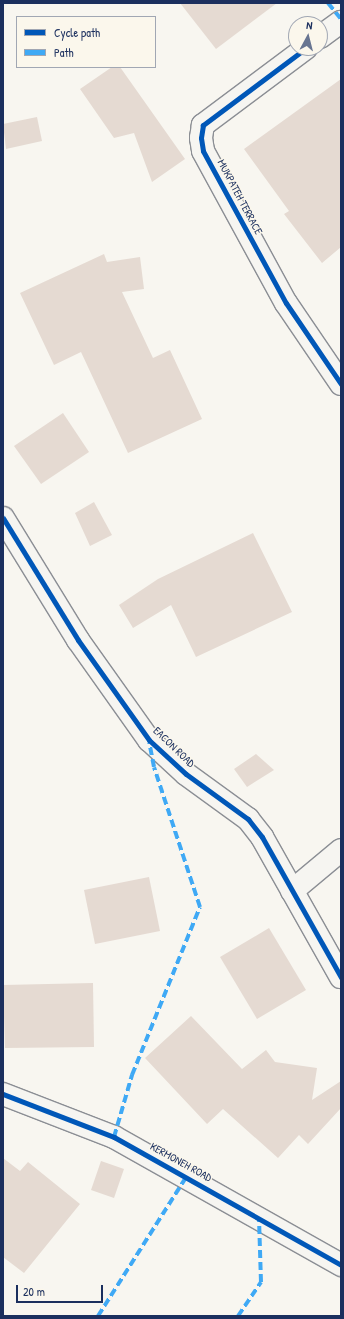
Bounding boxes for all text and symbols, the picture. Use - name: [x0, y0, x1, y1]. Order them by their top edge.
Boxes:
- legend: [16, 16, 156, 68]
- north arrow: [288, 16, 328, 56]
- text: N: [306, 18, 313, 32]
- text: Cycle path: [54, 24, 100, 41]
- text: Path: [54, 44, 74, 61]
- street label: MUKPATEH TERRACE: [215, 157, 265, 237]
- street label: EACON ROAD: [151, 724, 197, 770]
- street label: KERMONEH ROAD: [148, 1140, 214, 1184]
- scale bar: [18, 1277, 105, 1303]
- text: 20 m: [23, 1283, 45, 1300]

